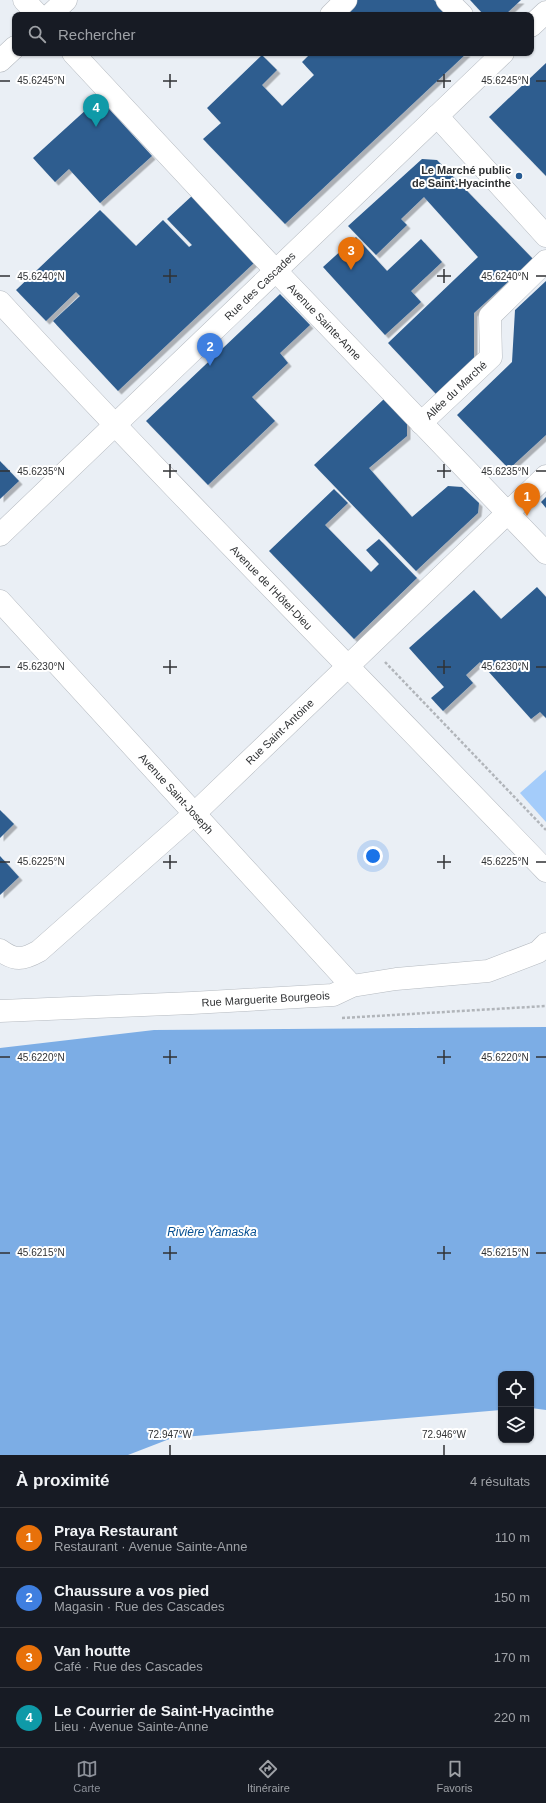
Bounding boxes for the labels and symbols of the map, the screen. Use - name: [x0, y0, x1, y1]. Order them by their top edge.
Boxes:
- text: 45.6245°N: [17, 75, 65, 86]
- text: 45.6245°N: [481, 75, 529, 86]
- pin: 4: [83, 94, 109, 127]
- place label: Le Marché public de Saint-Hyacinthe: [412, 164, 511, 189]
- marker: Le Marché public de Saint-Hyacinthe: [514, 171, 524, 181]
- pin: 3: [338, 237, 364, 270]
- street label: Rue des Cascades: [222, 249, 298, 322]
- text: 45.6240°N: [17, 271, 65, 282]
- text: 45.6240°N: [481, 271, 529, 282]
- street label: Avenue Sainte-Anne: [285, 281, 364, 362]
- pin: 2: [197, 333, 223, 366]
- street label: Allée du Marché: [423, 358, 489, 422]
- text: 45.6235°N: [17, 466, 65, 477]
- text: 45.6235°N: [481, 466, 529, 477]
- pin: 1: [514, 483, 540, 516]
- street label: Avenue de l'Hôtel-Dieu: [228, 543, 315, 632]
- text: 45.6230°N: [17, 661, 65, 672]
- text: 45.6230°N: [481, 661, 529, 672]
- street label: Rue Saint-Antoine: [243, 696, 316, 767]
- street label: Avenue Saint-Joseph: [136, 751, 216, 836]
- your location: [363, 846, 383, 866]
- text: 45.6225°N: [17, 856, 65, 867]
- text: 45.6225°N: [481, 856, 529, 867]
- street label: Rue Marguerite Bourgeois: [201, 989, 331, 1008]
- text: 45.6220°N: [17, 1052, 65, 1063]
- text: 45.6220°N: [481, 1052, 529, 1063]
- water label: Rivière Yamaska: [167, 1225, 257, 1239]
- text: 45.6215°N: [17, 1247, 65, 1258]
- text: 45.6215°N: [481, 1247, 529, 1258]
- text: 72.947°W: [148, 1429, 193, 1440]
- text: 72.946°W: [422, 1429, 467, 1440]

